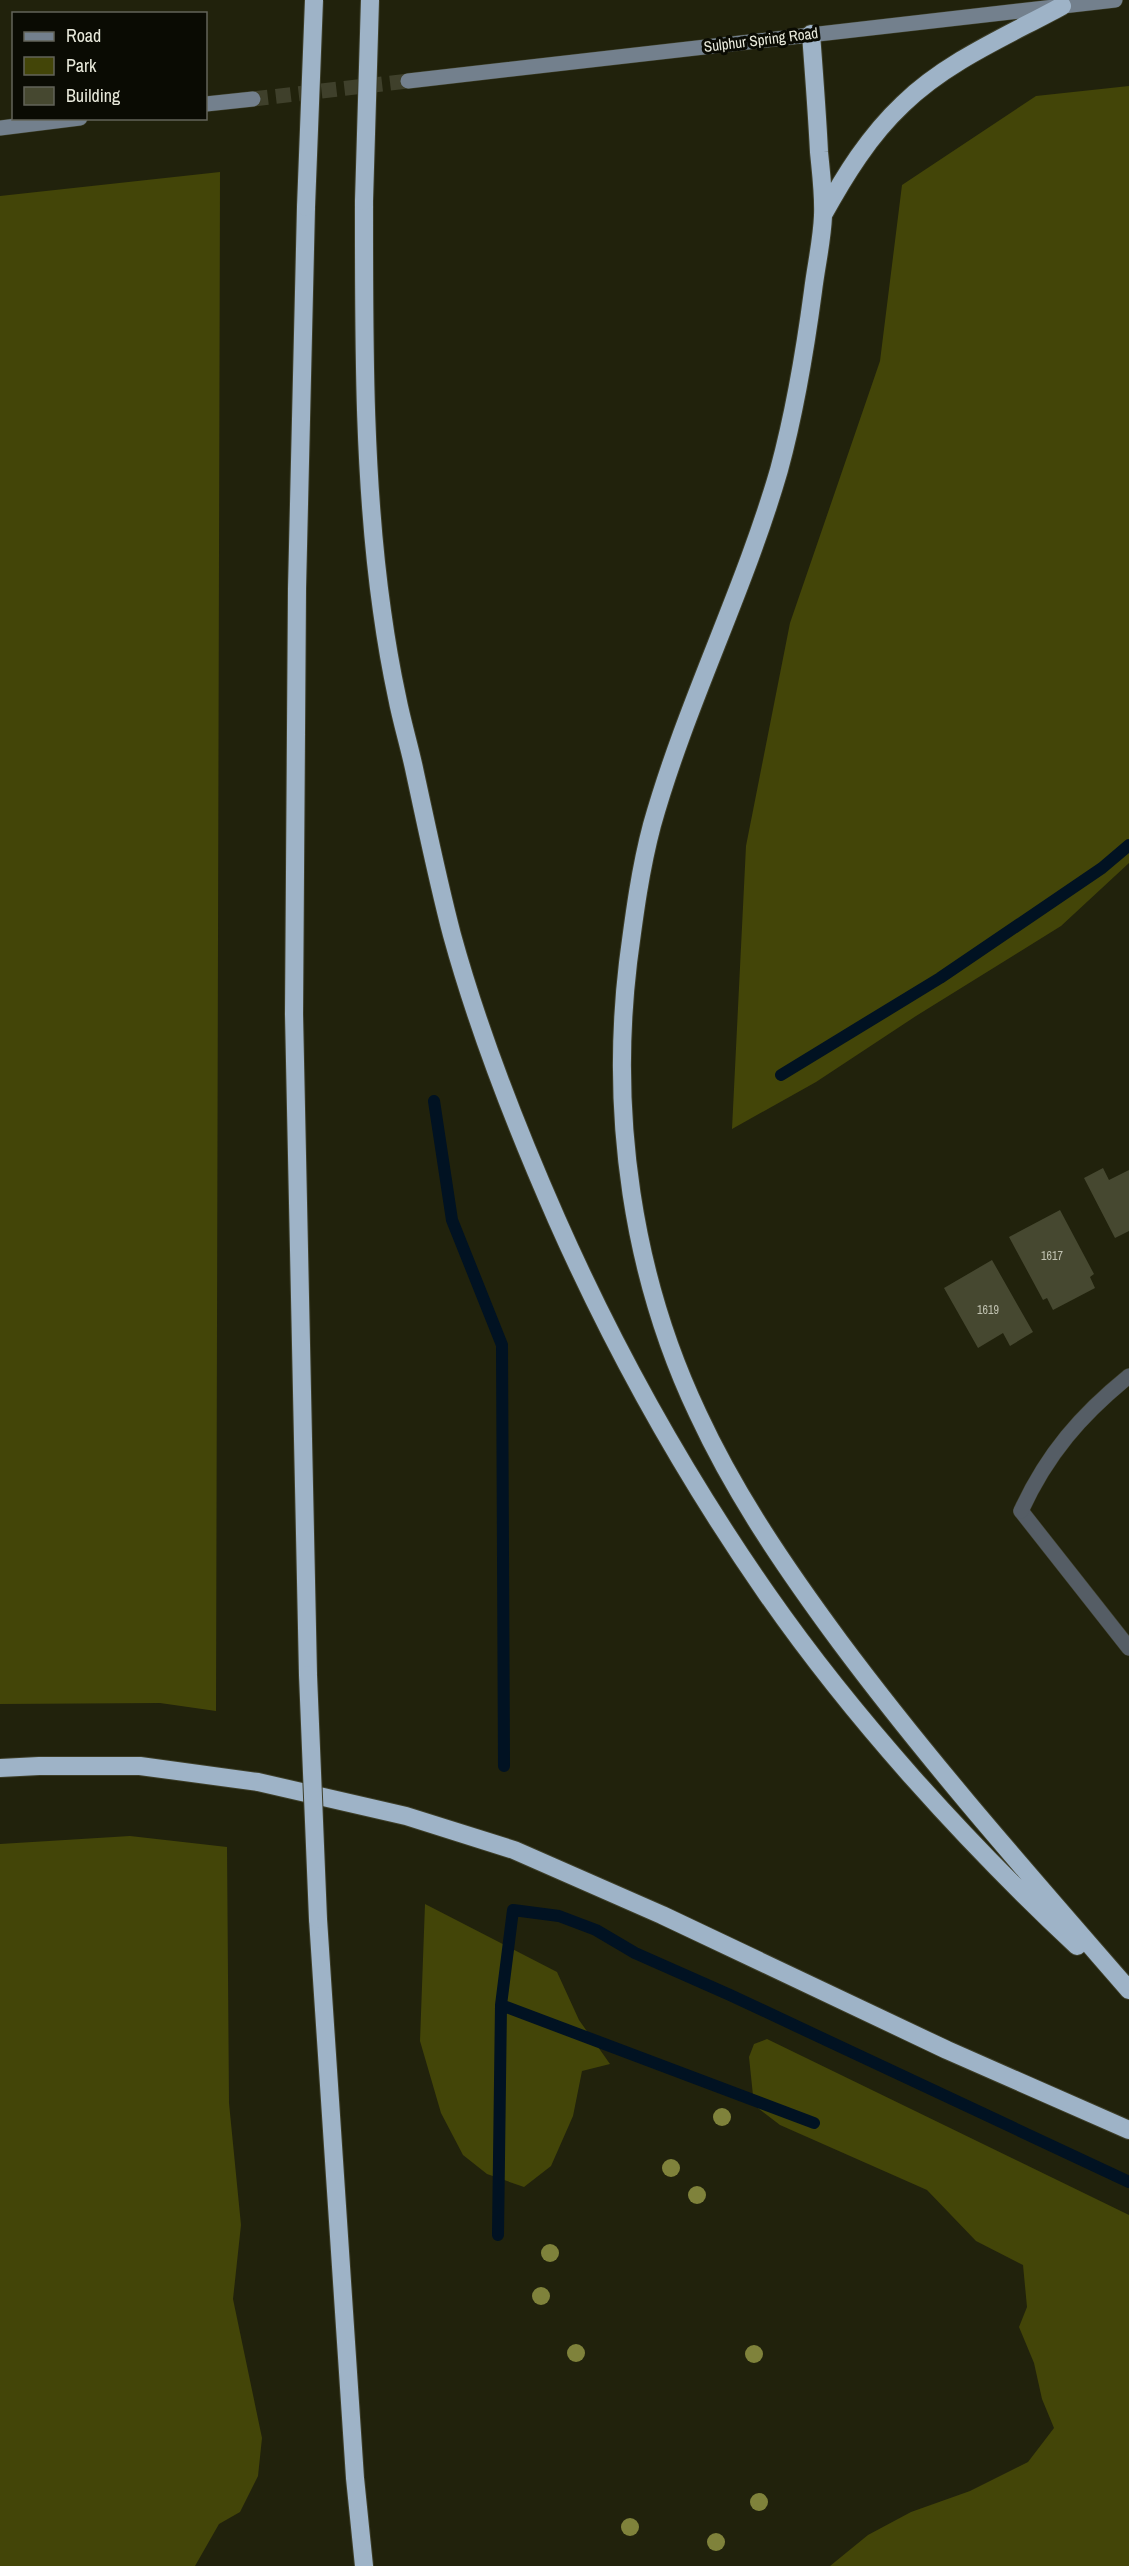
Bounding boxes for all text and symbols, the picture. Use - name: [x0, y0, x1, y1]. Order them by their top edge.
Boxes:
- legend: [12, 12, 207, 120]
- street label: Sulphur Spring Road: [703, 22, 819, 57]
- text: Road: [66, 23, 101, 48]
- text: Park: [66, 53, 97, 78]
- text: Building: [66, 83, 121, 108]
- house number: 1617: [1041, 1248, 1063, 1264]
- house number: 1619: [977, 1302, 999, 1318]

